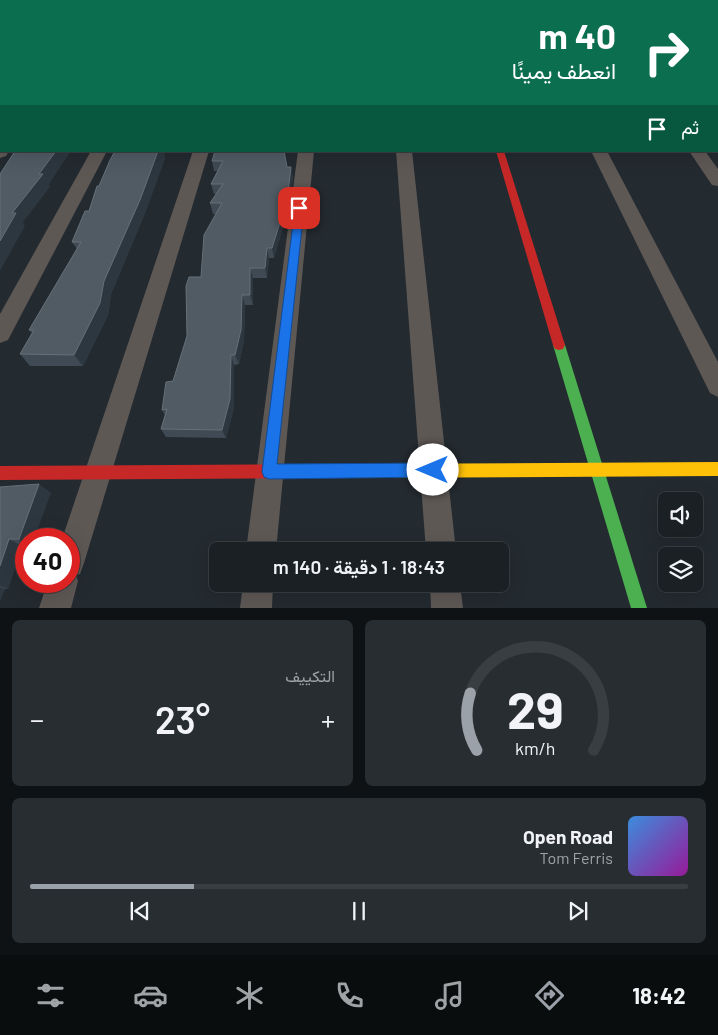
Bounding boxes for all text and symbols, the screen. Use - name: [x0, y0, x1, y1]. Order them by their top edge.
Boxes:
- text: 40 m: [539, 14, 616, 56]
- icon: right: [634, 20, 699, 85]
- text: انعطف يمينًا: [512, 57, 616, 83]
- icon: arrive: [643, 115, 671, 143]
- text: ثم: [681, 115, 699, 138]
- pin: [278, 187, 320, 229]
- icon: arrive: [285, 194, 313, 222]
- position arrow: [406, 443, 458, 495]
- map controls: [658, 492, 703, 592]
- button: sound: [658, 492, 703, 537]
- speed limit sign: 40: [15, 528, 80, 593]
- button: layers: [658, 547, 703, 592]
- text: 18:43 · 1 دقيقة · 140 m: [273, 555, 445, 578]
- text: التكييف: [285, 666, 335, 685]
- text: 29: [507, 677, 564, 739]
- text: 23°: [155, 696, 210, 742]
- text: −: [30, 702, 44, 736]
- text: +: [321, 702, 335, 736]
- text: km/h: [515, 737, 556, 759]
- text: Open Road: [523, 825, 613, 848]
- text: Tom Ferris: [539, 848, 613, 867]
- icon: previous: [126, 897, 154, 925]
- icon: pause: [345, 897, 373, 925]
- icon: next: [564, 897, 592, 925]
- icon: filters: [33, 978, 68, 1013]
- icon: car: [133, 978, 168, 1013]
- icon: climate: [232, 978, 267, 1013]
- icon: phone: [332, 978, 367, 1013]
- icon: music: [432, 978, 467, 1013]
- icon: directions: [532, 978, 567, 1013]
- text: 18:42: [632, 982, 686, 1008]

